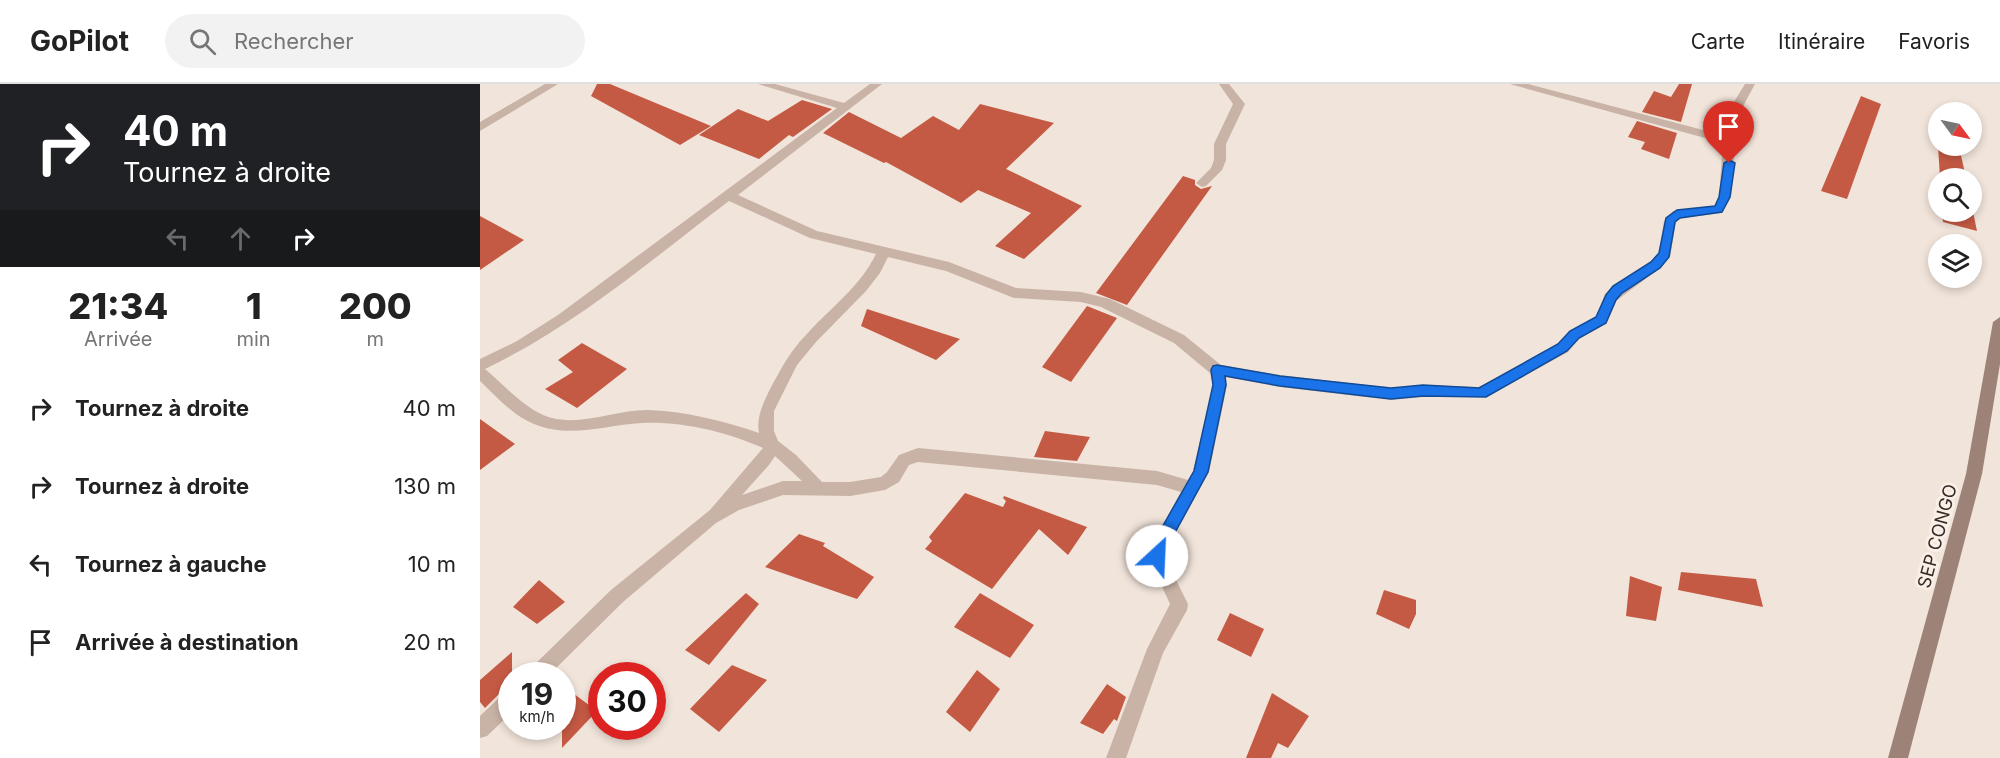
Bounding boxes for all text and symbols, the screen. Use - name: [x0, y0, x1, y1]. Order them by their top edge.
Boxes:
- search box: [165, 14, 585, 68]
- text: GoPilot: [30, 24, 129, 58]
- icon: search: [186, 25, 219, 58]
- text: Rechercher: [234, 28, 354, 54]
- text: Carte: [1691, 29, 1745, 54]
- text: Itinéraire: [1778, 29, 1865, 54]
- text: Favoris: [1898, 29, 1970, 54]
- pin: [1703, 101, 1754, 163]
- north arrow: [1928, 102, 1982, 156]
- map controls: [1928, 102, 1982, 288]
- text: 40 m: [123, 105, 228, 156]
- icon: right: [24, 108, 102, 186]
- icon: arrive: [1712, 110, 1745, 143]
- text: Tournez à droite: [123, 156, 331, 189]
- button: search: [1928, 168, 1982, 222]
- icon: left: [161, 222, 194, 255]
- icon: ahead: [224, 222, 257, 255]
- icon: right: [287, 222, 320, 255]
- button: layers: [1928, 234, 1982, 288]
- text: 21:34: [68, 284, 168, 328]
- text: 1: [246, 284, 262, 328]
- text: 200: [339, 284, 412, 328]
- text: Arrivée: [84, 327, 153, 351]
- text: min: [237, 327, 271, 351]
- text: m: [367, 327, 384, 351]
- icon: right: [24, 392, 57, 425]
- text: Tournez à droite: [75, 395, 249, 421]
- text: 40 m: [402, 395, 456, 421]
- icon: right: [24, 470, 57, 503]
- text: Tournez à droite: [75, 473, 249, 499]
- text: 130 m: [394, 473, 456, 499]
- street label: SEP CONGO: [1913, 482, 1961, 590]
- position arrow: [1125, 524, 1189, 588]
- icon: left: [24, 548, 57, 581]
- text: Tournez à gauche: [75, 551, 267, 577]
- text: 10 m: [408, 551, 456, 577]
- icon: arrive: [24, 626, 57, 659]
- text: Arrivée à destination: [75, 629, 299, 655]
- text: 20 m: [403, 629, 456, 655]
- speed limit sign: 30: [588, 662, 666, 740]
- text: 19: [521, 676, 553, 712]
- text: km/h: [519, 707, 555, 726]

